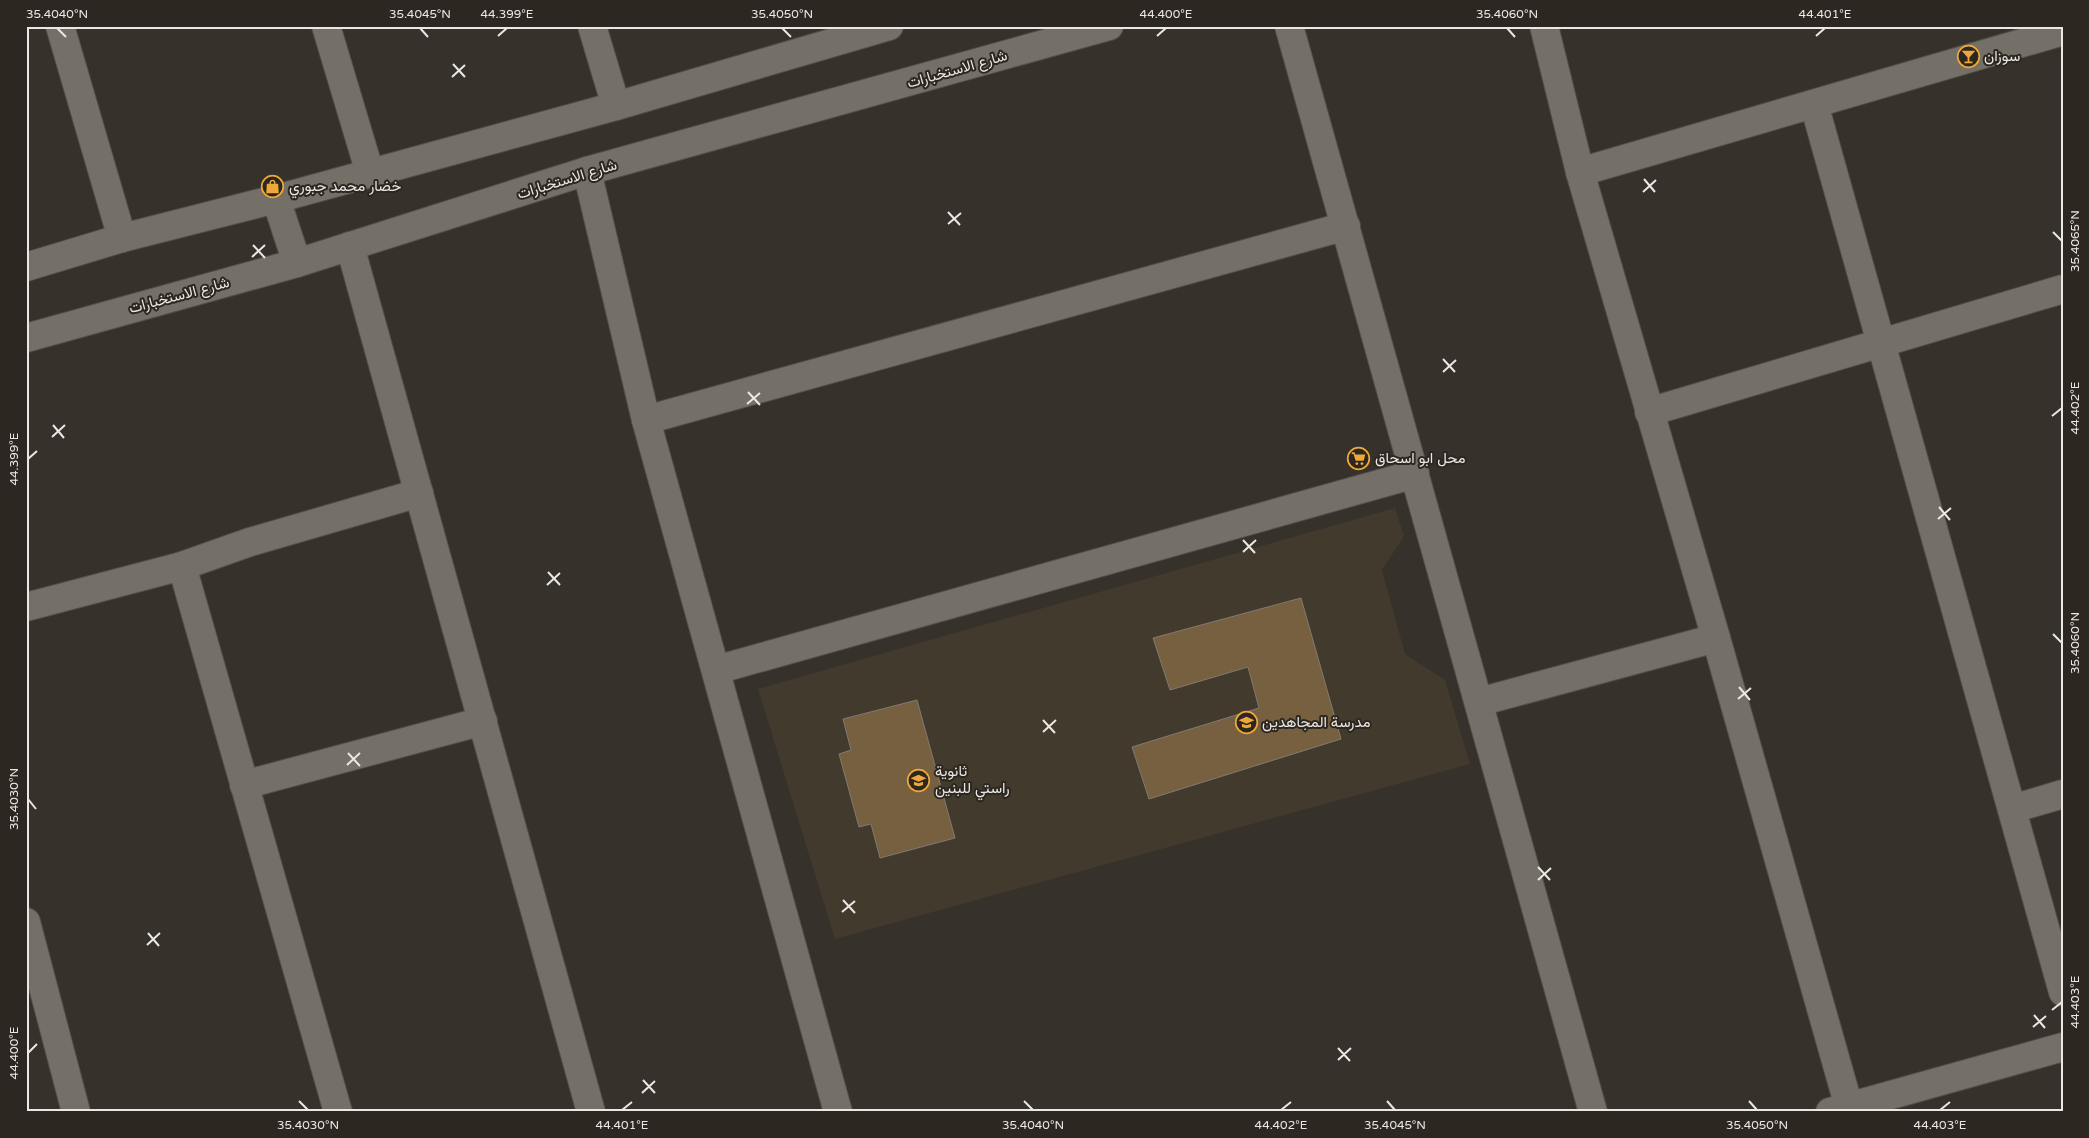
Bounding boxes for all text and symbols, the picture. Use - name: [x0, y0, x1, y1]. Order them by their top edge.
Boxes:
- text: 35.4040°N: [26, 7, 88, 21]
- text: 35.4045°N: [389, 7, 451, 21]
- text: 44.399°E: [481, 7, 534, 21]
- text: 35.4050°N: [751, 7, 813, 21]
- text: 44.400°E: [1140, 7, 1193, 21]
- text: 35.4060°N: [1476, 7, 1538, 21]
- text: 44.401°E: [1799, 7, 1852, 21]
- bar icon: سوزان: [1956, 44, 1980, 68]
- street label: شارع الاستخبارات: [905, 46, 1010, 94]
- place label: سوزان: [1984, 47, 2020, 65]
- street label: شارع الاستخبارات: [515, 155, 620, 205]
- shop icon: خضار محمد جبوري: [261, 174, 285, 198]
- place label: خضار محمد جبوري: [289, 177, 401, 199]
- text: 35.4065°N: [2068, 210, 2082, 272]
- street label: شارع الاستخبارات: [127, 273, 232, 319]
- text: 44.402°E: [2068, 381, 2082, 434]
- text: 44.399°E: [7, 432, 21, 486]
- supermarket icon: محل ابو اسحاق: [1347, 446, 1371, 470]
- place label: محل ابو اسحاق: [1375, 449, 1466, 467]
- text: 35.4060°N: [2068, 612, 2082, 674]
- school or university icon: مدرسة المجاهدين: [1234, 710, 1258, 734]
- place label: مدرسة المجاهدين: [1262, 713, 1370, 732]
- place label: ثانوية راستي للبنين: [935, 762, 1010, 801]
- text: 35.4030°N: [7, 768, 21, 830]
- school or university icon: ثانوية راستي للبنين: [907, 768, 931, 792]
- text: 44.403°E: [2068, 975, 2082, 1028]
- text: 44.400°E: [7, 1026, 21, 1079]
- text: 35.4030°N: [277, 1118, 339, 1132]
- text: 44.401°E: [596, 1118, 649, 1132]
- text: 35.4040°N: [1002, 1118, 1064, 1132]
- text: 44.402°E: [1255, 1118, 1308, 1132]
- text: 35.4045°N: [1364, 1118, 1426, 1132]
- text: 35.4050°N: [1726, 1118, 1788, 1132]
- text: 44.403°E: [1914, 1118, 1967, 1132]

